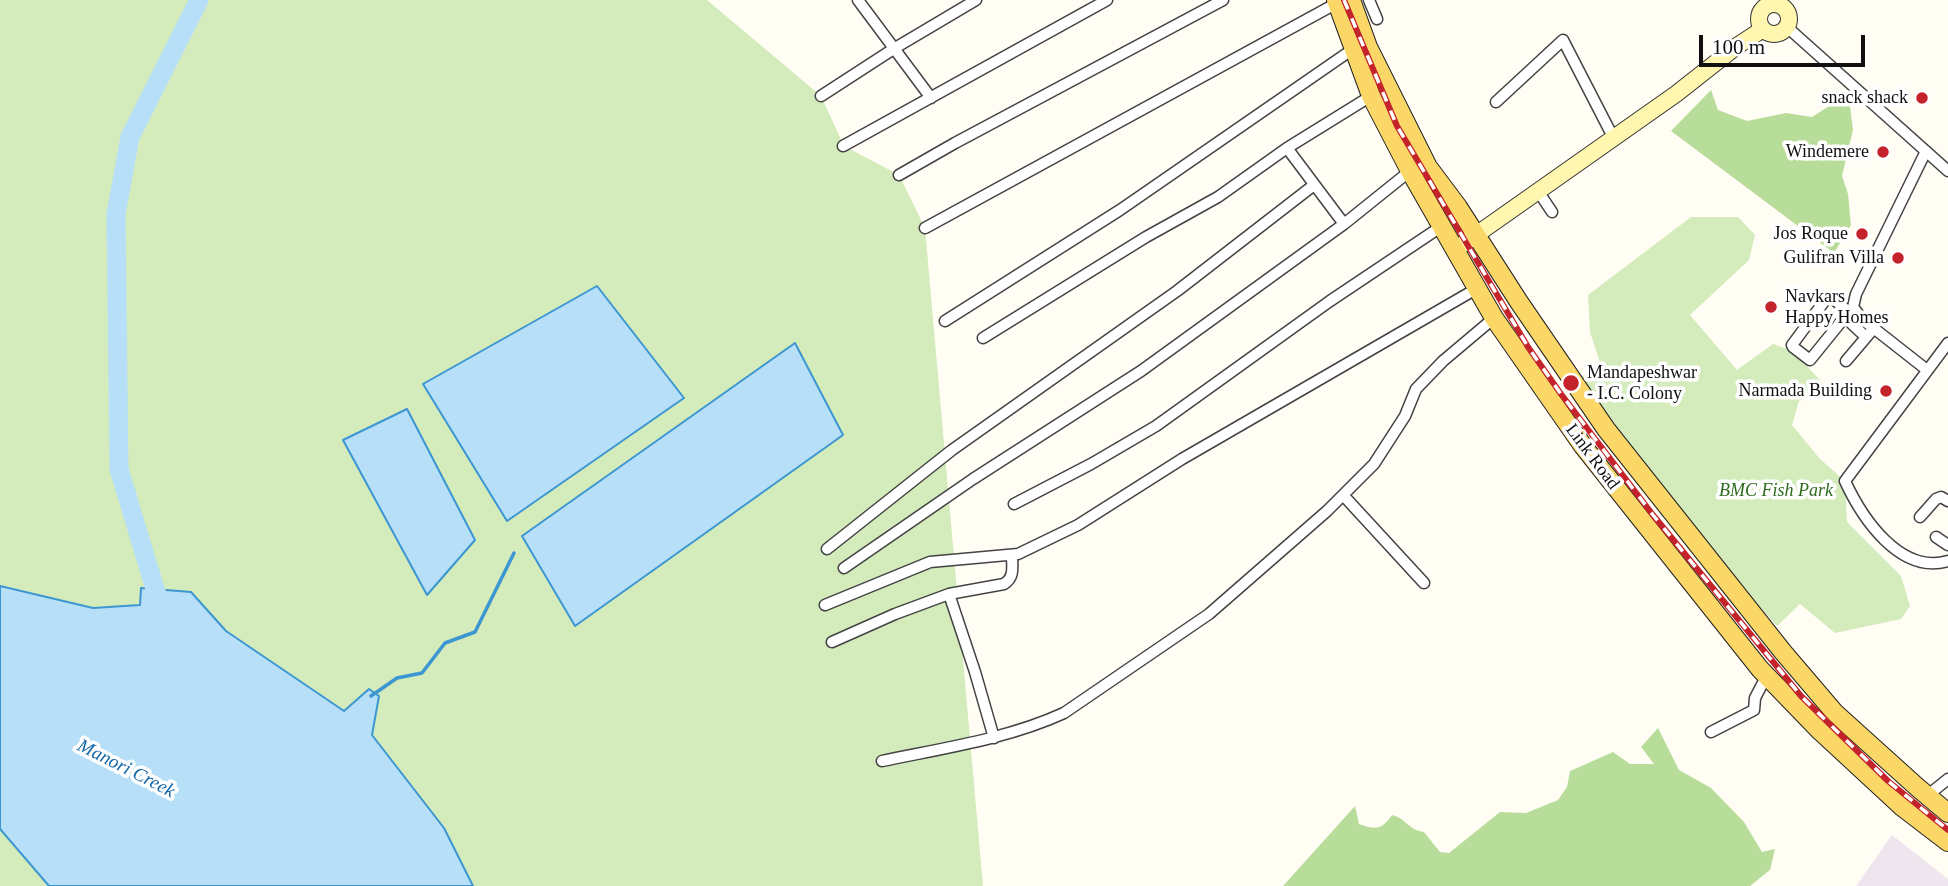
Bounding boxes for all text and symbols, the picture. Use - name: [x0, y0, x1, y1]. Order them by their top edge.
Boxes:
- scale bar: [1703, 21, 1869, 65]
- text: 100 m: [1712, 35, 1765, 59]
- place label: snack shack: [1822, 87, 1908, 109]
- marker: snack shack: [1914, 90, 1930, 106]
- place label: Windemere: [1786, 141, 1869, 163]
- marker: Windemere: [1875, 144, 1891, 160]
- place label: Jos Roque: [1773, 223, 1848, 245]
- marker: Jos Roque: [1854, 226, 1870, 242]
- place label: Gulifran Villa: [1784, 247, 1884, 269]
- marker: Gulifran Villa: [1890, 250, 1906, 266]
- place label: Navkars Happy Homes: [1785, 286, 1888, 328]
- marker: Navkars Happy Homes: [1763, 299, 1779, 315]
- place label: Mandapeshwar - I.C. Colony: [1587, 362, 1697, 404]
- marker: Mandapeshwar - I.C. Colony: [1561, 373, 1581, 393]
- place label: Narmada Building: [1739, 380, 1872, 402]
- marker: Narmada Building: [1878, 383, 1894, 399]
- street label: Link Road: [1560, 420, 1624, 494]
- park label: BMC Fish Park: [1719, 480, 1833, 502]
- water label: Manori Creek: [73, 735, 179, 803]

